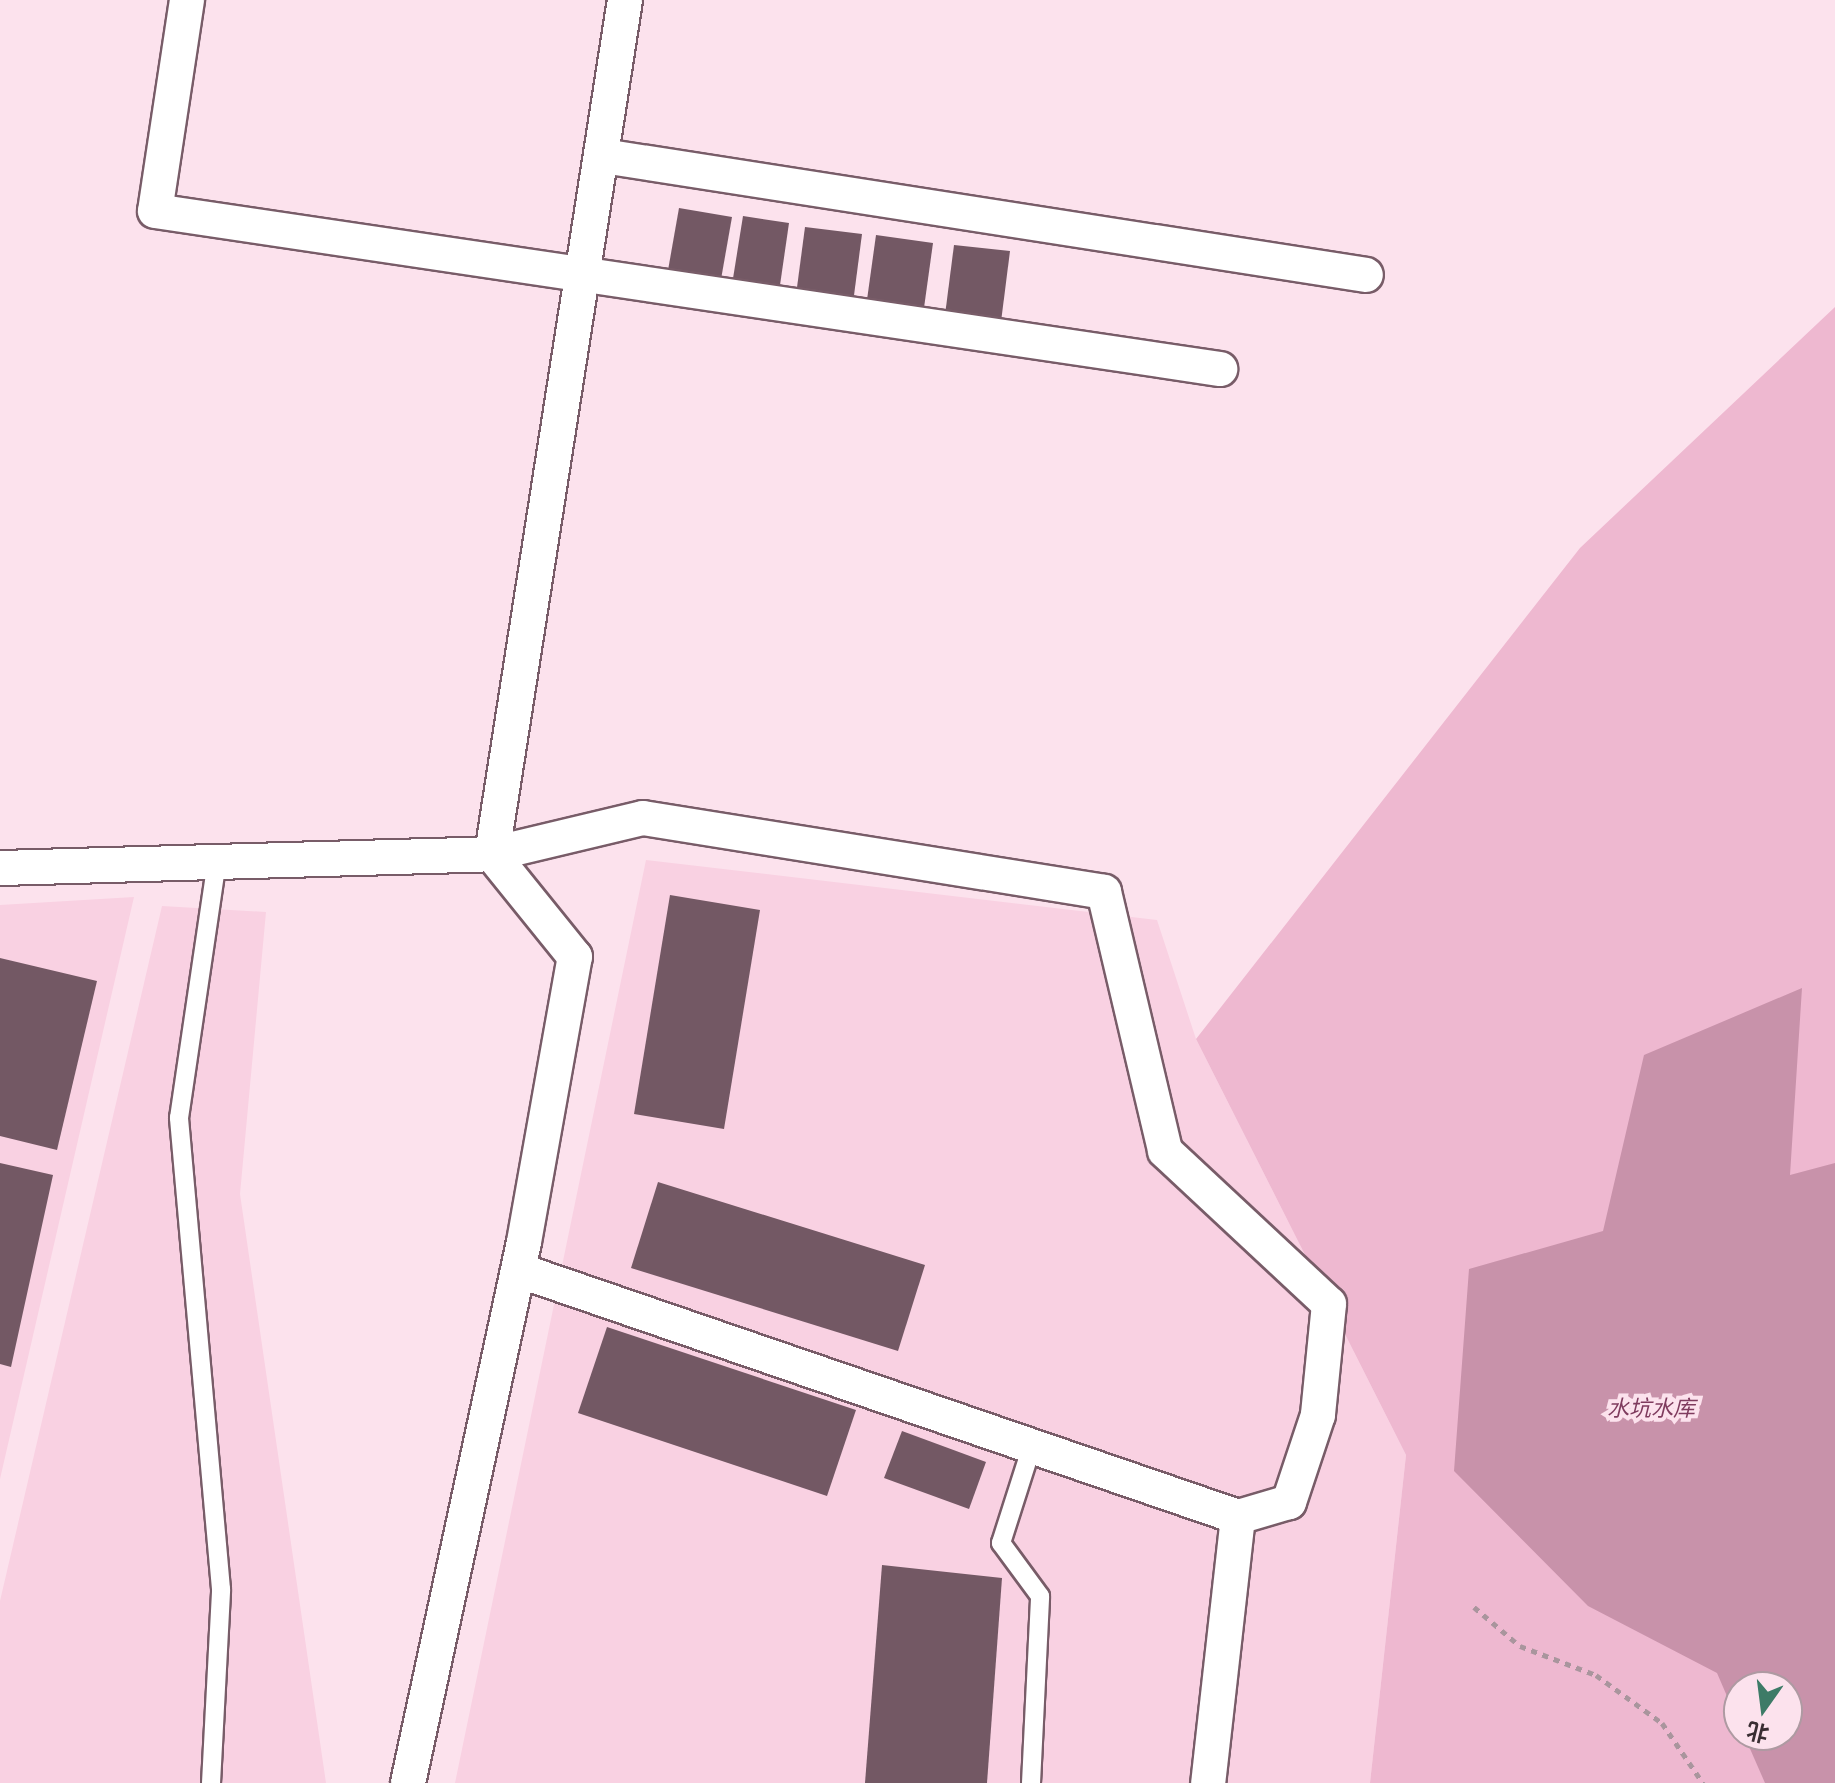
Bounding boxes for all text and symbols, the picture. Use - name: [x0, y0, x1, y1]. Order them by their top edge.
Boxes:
- water label: 水坑水库: [1607, 1395, 1695, 1421]
- north arrow: [1723, 1671, 1803, 1751]
- text: 北: [1743, 1716, 1772, 1750]

